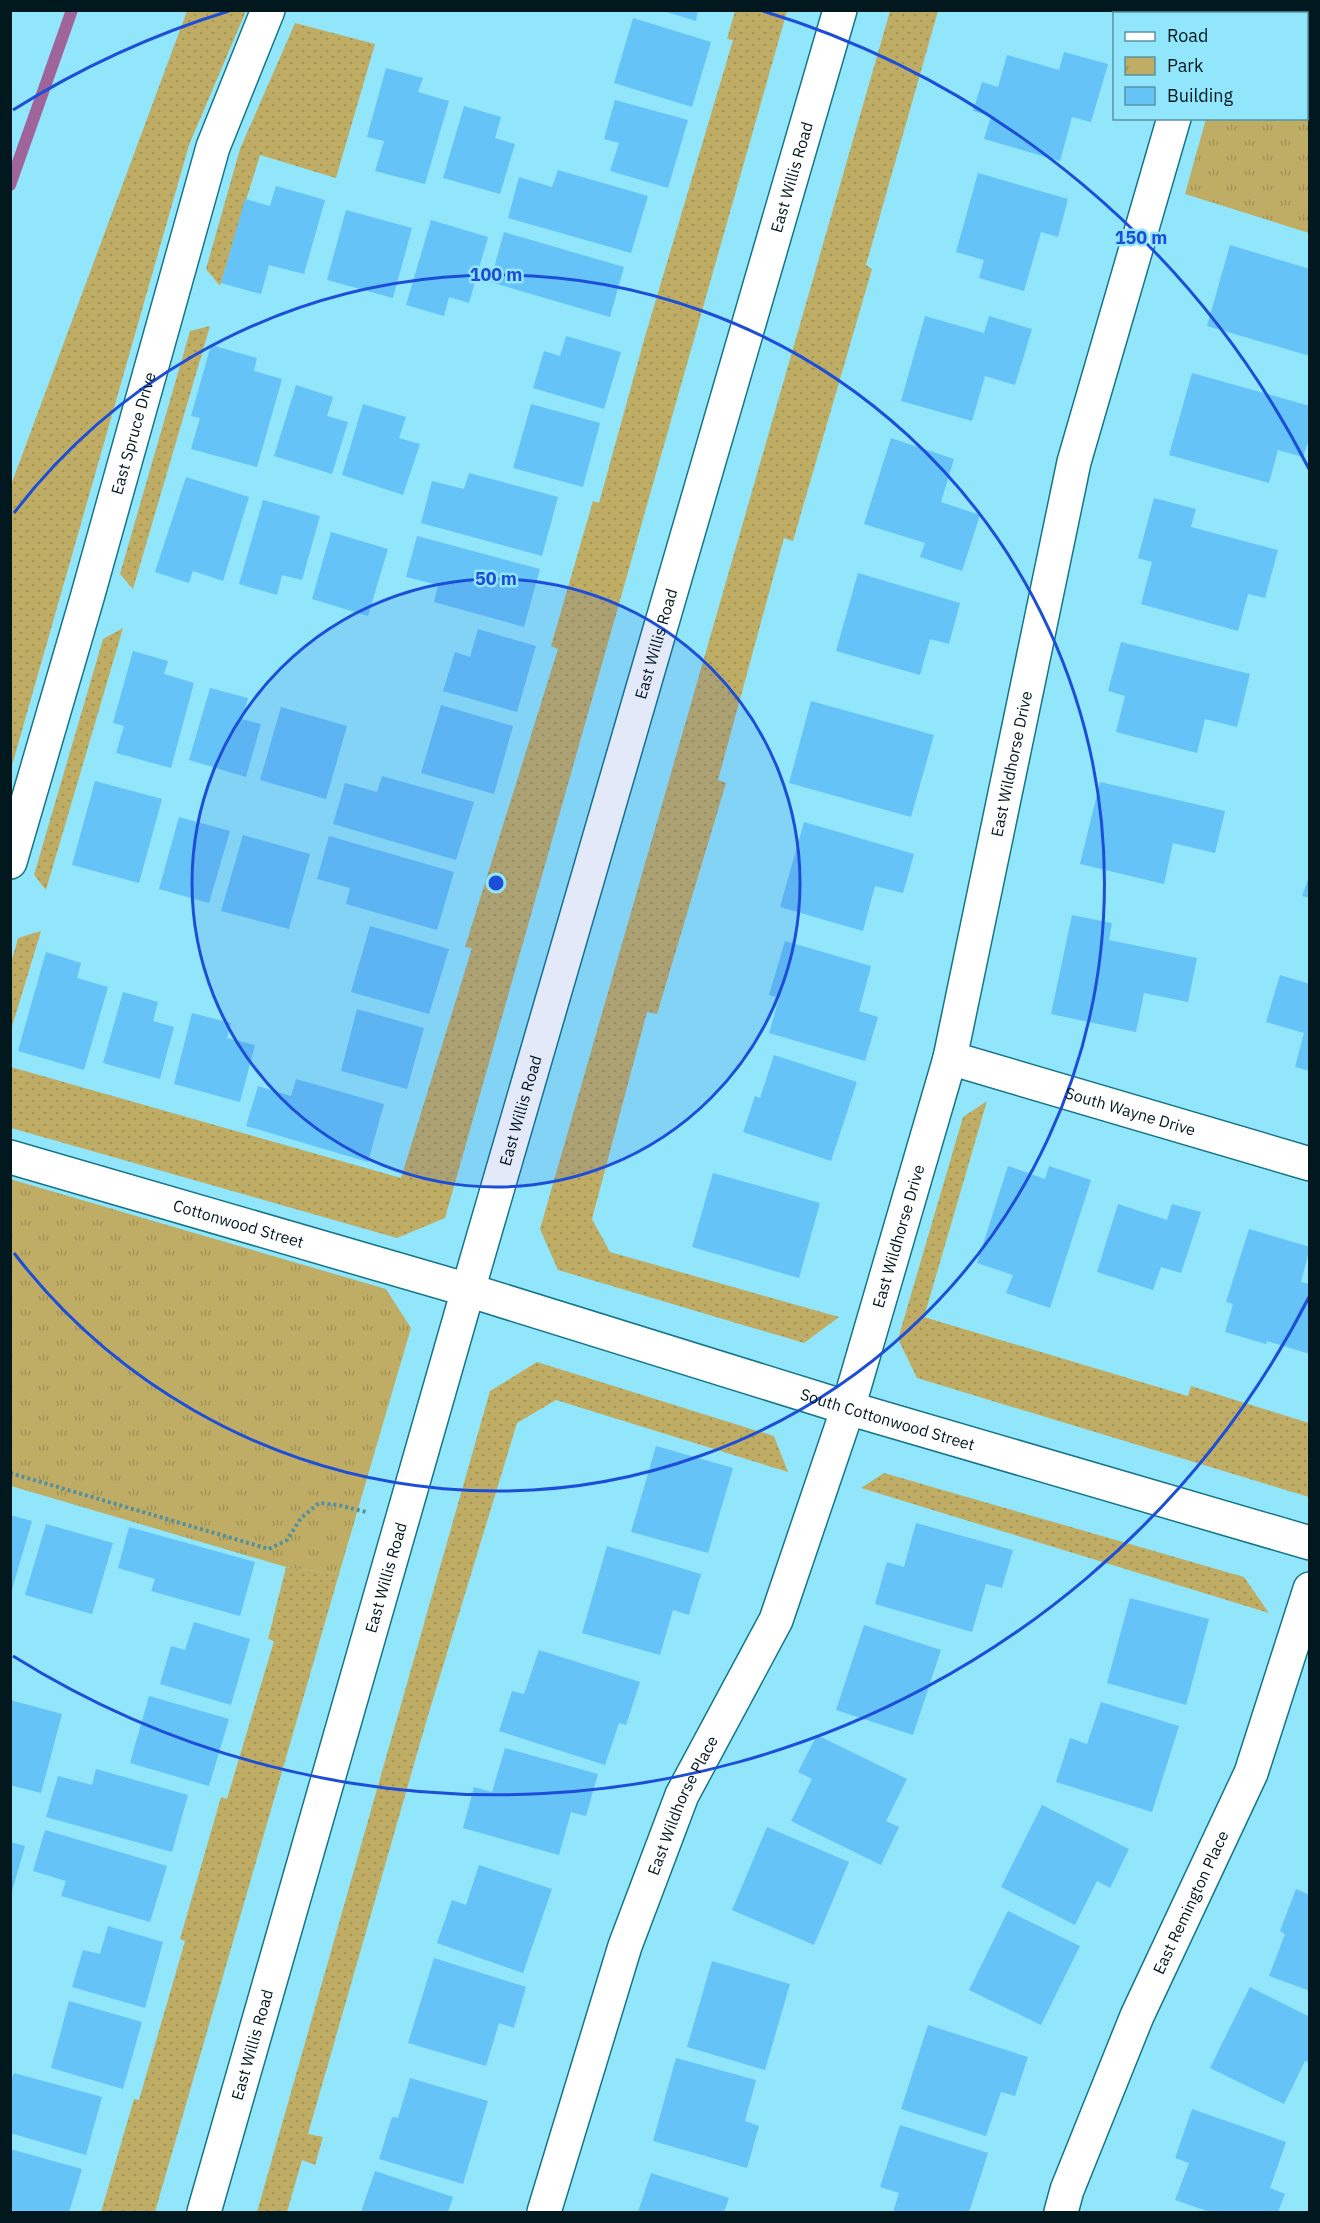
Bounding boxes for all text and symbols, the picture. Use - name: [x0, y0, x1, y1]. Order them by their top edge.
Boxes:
- legend: [1113, 12, 1308, 120]
- text: Road: [1167, 24, 1208, 47]
- text: Park: [1167, 54, 1204, 77]
- text: Building: [1167, 84, 1234, 107]
- street label: East Willis Road: [766, 119, 817, 235]
- text: 150 m: [1115, 226, 1167, 249]
- text: 100 m: [470, 263, 522, 286]
- street label: East Spruce Drive: [106, 370, 160, 497]
- text: 50 m: [475, 567, 517, 590]
- street label: East Willis Road: [630, 586, 681, 701]
- street label: East Wildhorse Drive: [986, 689, 1036, 839]
- centre of rings: [486, 873, 506, 893]
- street label: East Willis Road: [495, 1053, 546, 1168]
- street label: South Wayne Drive: [1063, 1082, 1198, 1140]
- street label: East Wildhorse Drive: [868, 1162, 928, 1310]
- street label: Cottonwood Street: [171, 1195, 306, 1252]
- street label: South Cottonwood Street: [798, 1384, 977, 1455]
- street label: East Willis Road: [360, 1520, 411, 1635]
- street label: East Wildhorse Place: [643, 1732, 722, 1878]
- street label: East Remington Place: [1148, 1827, 1233, 1977]
- street label: East Willis Road: [227, 1987, 277, 2102]

